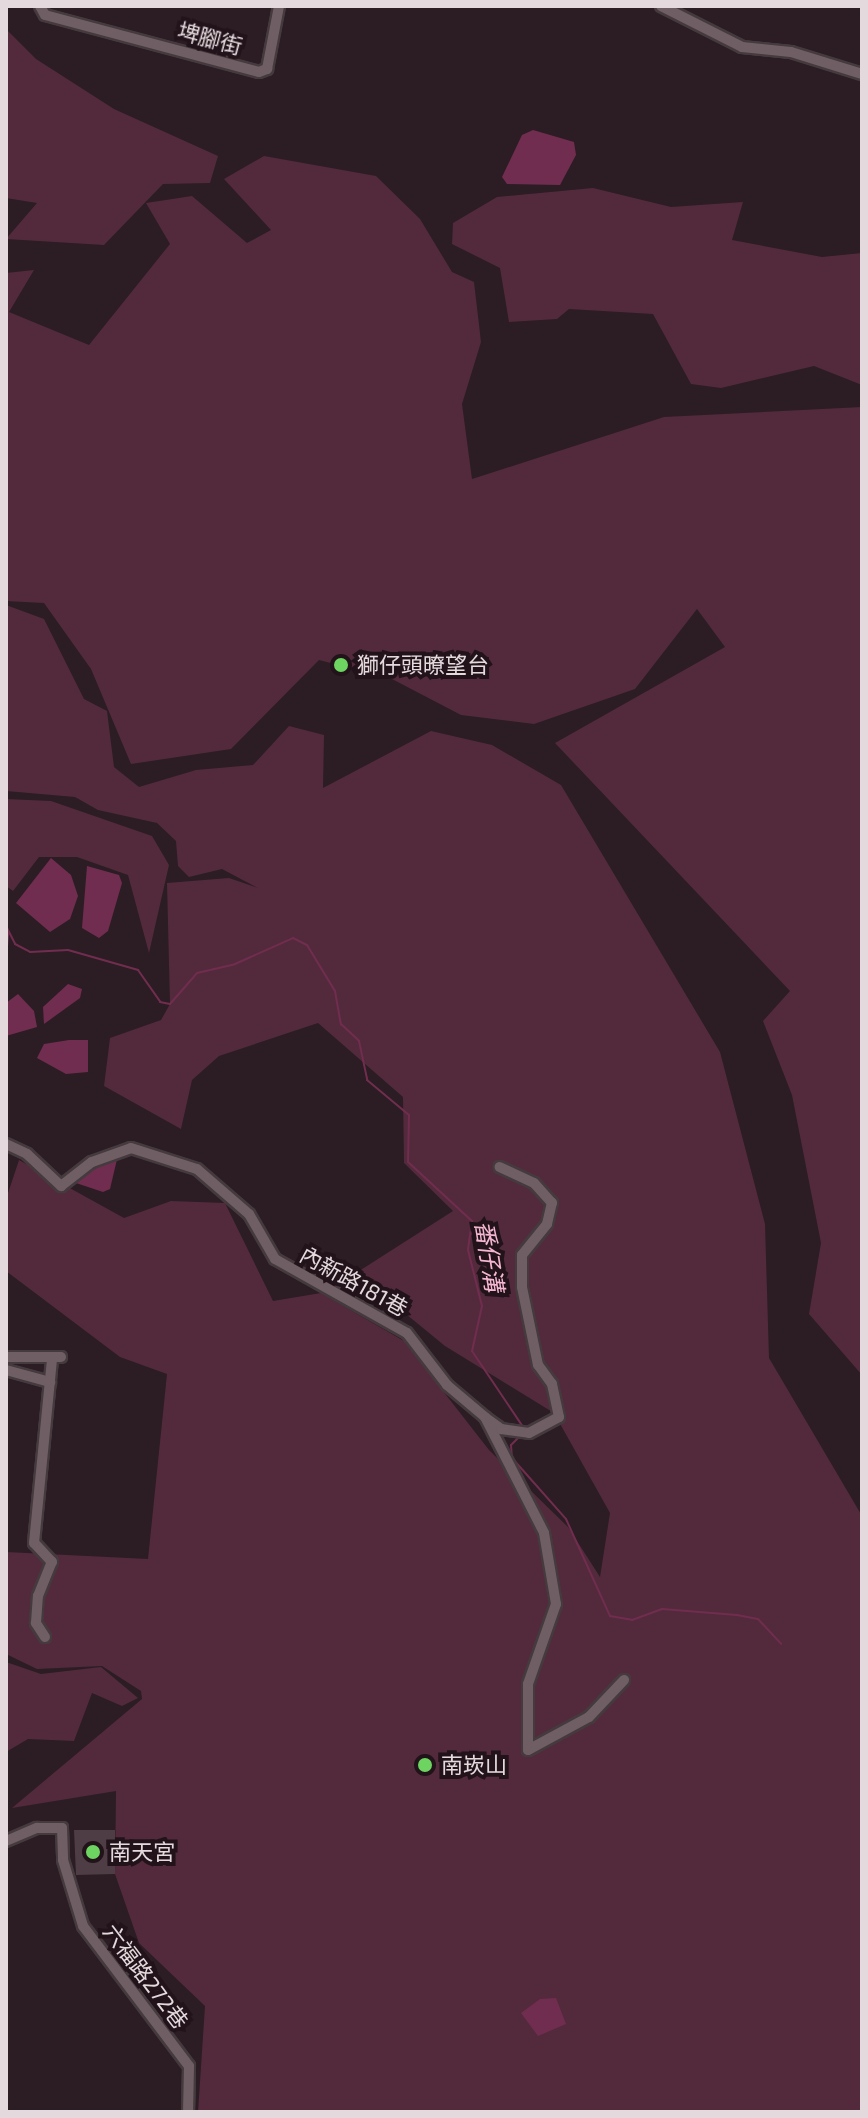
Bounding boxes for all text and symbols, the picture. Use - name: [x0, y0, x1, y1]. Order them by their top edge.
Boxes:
- street label: 埤腳街: [175, 17, 245, 59]
- place label: 獅仔頭暸望台: [357, 652, 489, 678]
- marker: 獅仔頭暸望台: [332, 656, 350, 674]
- water label: 番仔溝: [470, 1218, 510, 1294]
- street label: 內新路181巷: [296, 1241, 412, 1321]
- place label: 南崁山: [441, 1752, 507, 1778]
- marker: 南崁山: [416, 1756, 434, 1774]
- place label: 南天宮: [109, 1839, 175, 1865]
- marker: 南天宮: [84, 1843, 102, 1861]
- street label: 六福路272巷: [98, 1919, 194, 2033]

